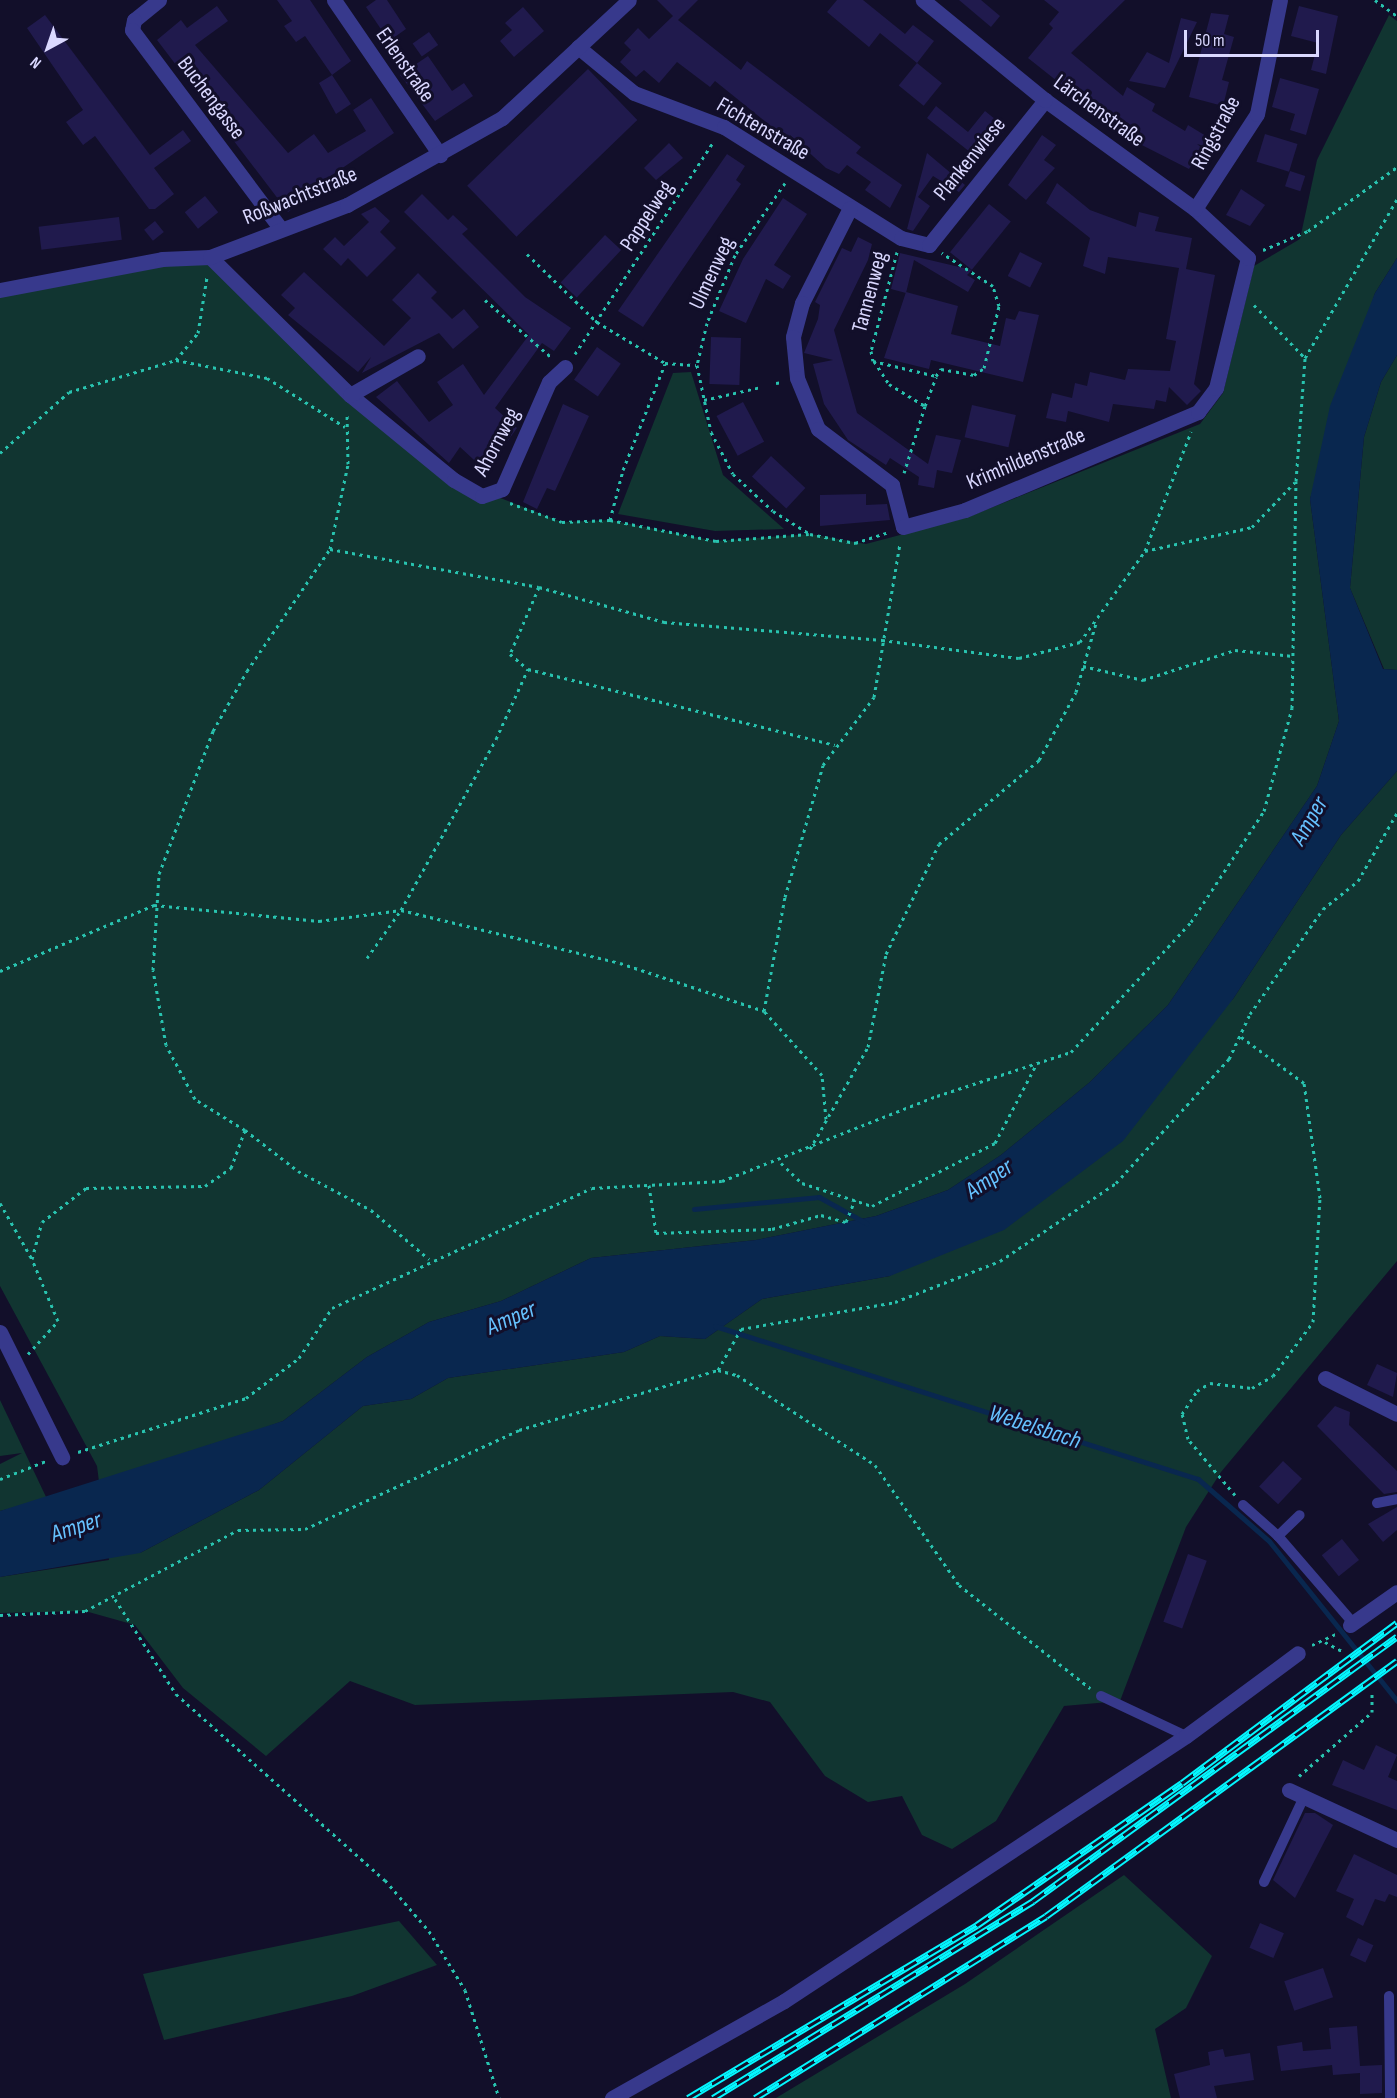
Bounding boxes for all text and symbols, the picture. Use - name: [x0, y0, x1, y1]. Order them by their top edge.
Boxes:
- north arrow: [18, 18, 78, 78]
- scale bar: [1187, 18, 1322, 56]
- street label: Erlenstraße: [370, 23, 440, 107]
- text: 50 m: [1195, 30, 1225, 51]
- street label: Buchengasse: [171, 51, 251, 145]
- text: N: [27, 52, 45, 72]
- street label: Lärchenstraße: [1048, 69, 1150, 153]
- street label: Fichtenstraße: [712, 92, 814, 166]
- street label: Ringstraße: [1186, 92, 1246, 174]
- street label: Plankenwiese: [928, 112, 1012, 206]
- street label: Roßwachtstraße: [239, 161, 361, 231]
- street label: Pappelweg: [615, 176, 679, 256]
- street label: Ulmenweg: [684, 232, 740, 314]
- street label: Tannenweg: [847, 249, 893, 335]
- street label: Ahornweg: [468, 403, 526, 481]
- street label: Krimhildenstraße: [963, 422, 1089, 496]
- water label: Amper: [1284, 792, 1334, 850]
- water label: Amper: [960, 1153, 1018, 1205]
- water label: Amper: [482, 1295, 540, 1341]
- water label: Webelsbach: [985, 1399, 1085, 1455]
- water label: Amper: [47, 1505, 105, 1549]

